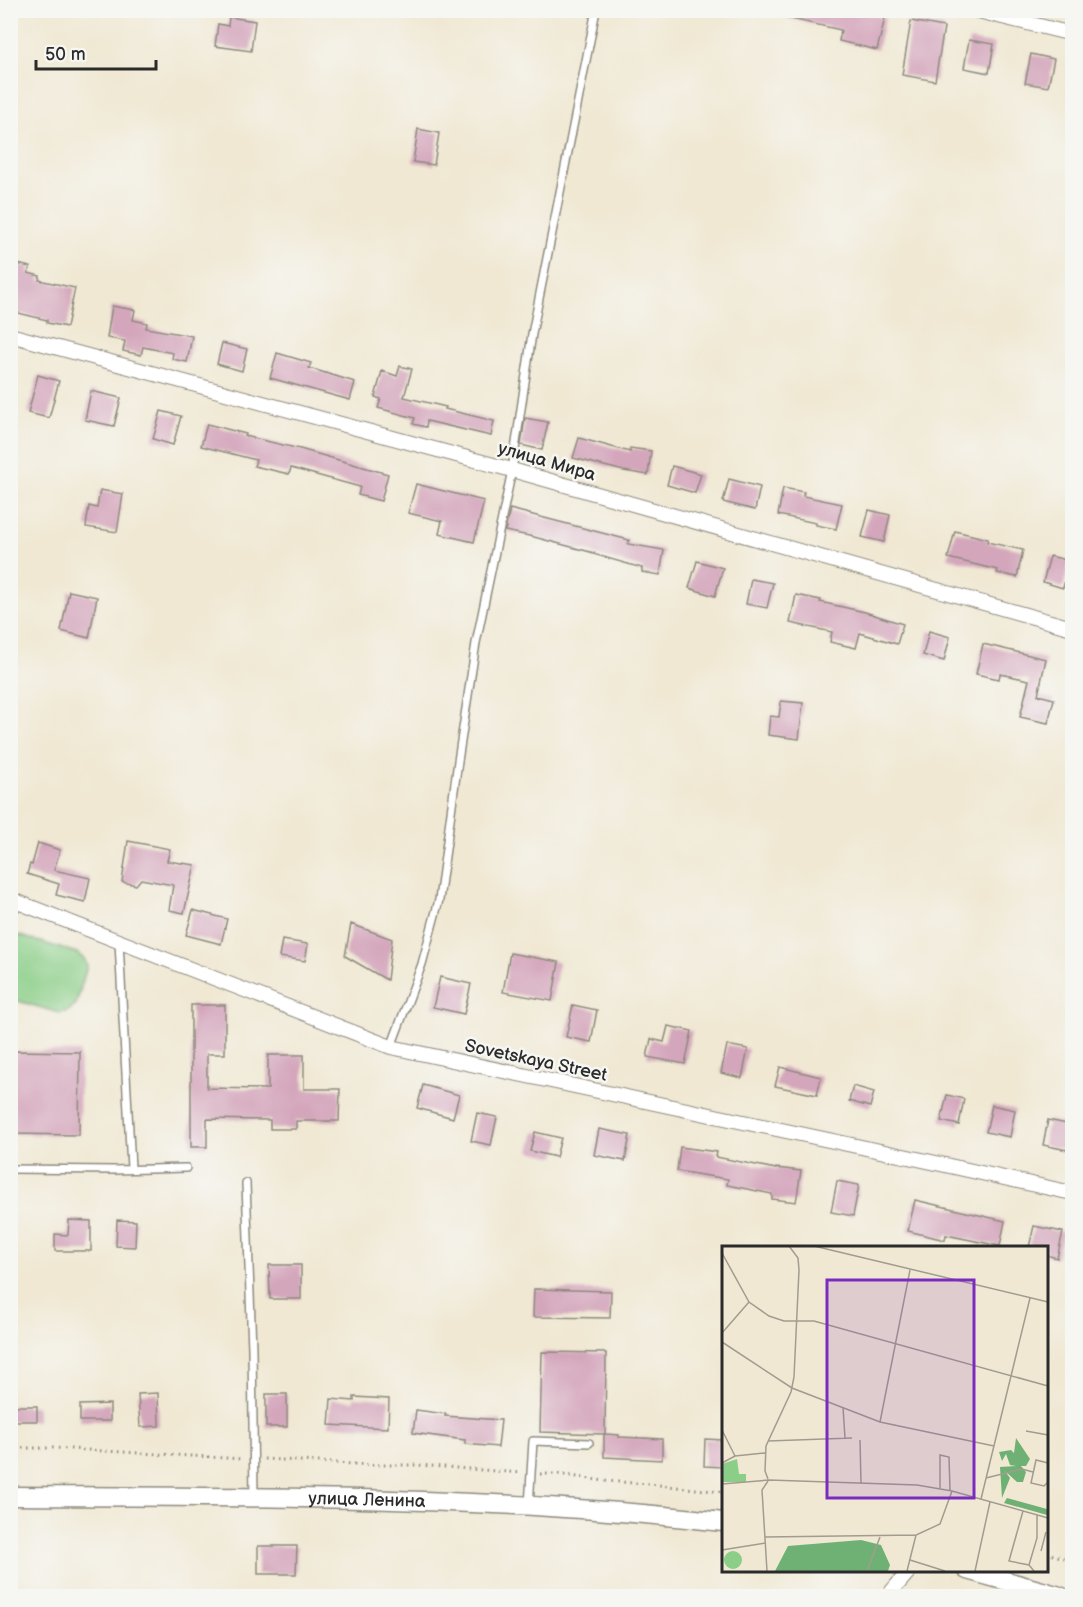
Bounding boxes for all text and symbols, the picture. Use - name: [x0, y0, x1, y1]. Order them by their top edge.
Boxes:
- scale bar: [36, 33, 156, 71]
- text: 50 m: [45, 44, 86, 65]
- street label: улица Мира: [496, 438, 598, 486]
- street label: Sovetskaya Street: [463, 1035, 609, 1086]
- inset map: [722, 1246, 1047, 1571]
- street label: улица Ленина: [308, 1488, 426, 1512]

